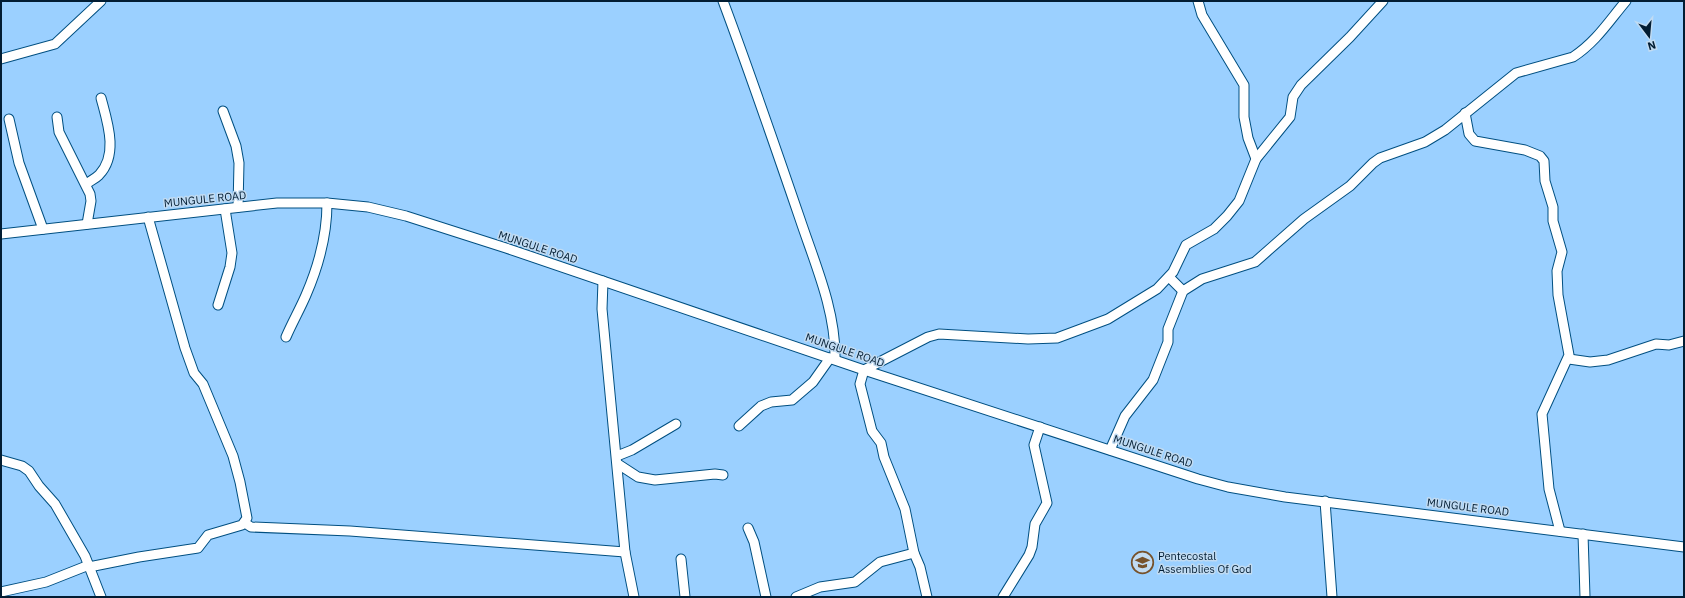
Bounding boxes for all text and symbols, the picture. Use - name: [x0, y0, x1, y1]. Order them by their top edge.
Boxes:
- north arrow: [1629, 16, 1669, 56]
- text: N: [1646, 38, 1658, 53]
- street label: MUNGULE ROAD: [163, 188, 247, 210]
- street label: MUNGULE ROAD: [496, 228, 580, 266]
- street label: MUNGULE ROAD: [804, 330, 886, 370]
- street label: MUNGULE ROAD: [1111, 432, 1195, 470]
- street label: MUNGULE ROAD: [1426, 495, 1510, 519]
- school or university icon: Pentecostal Assemblies Of God: [1130, 549, 1156, 575]
- place label: Pentecostal Assemblies Of God: [1158, 549, 1252, 576]

